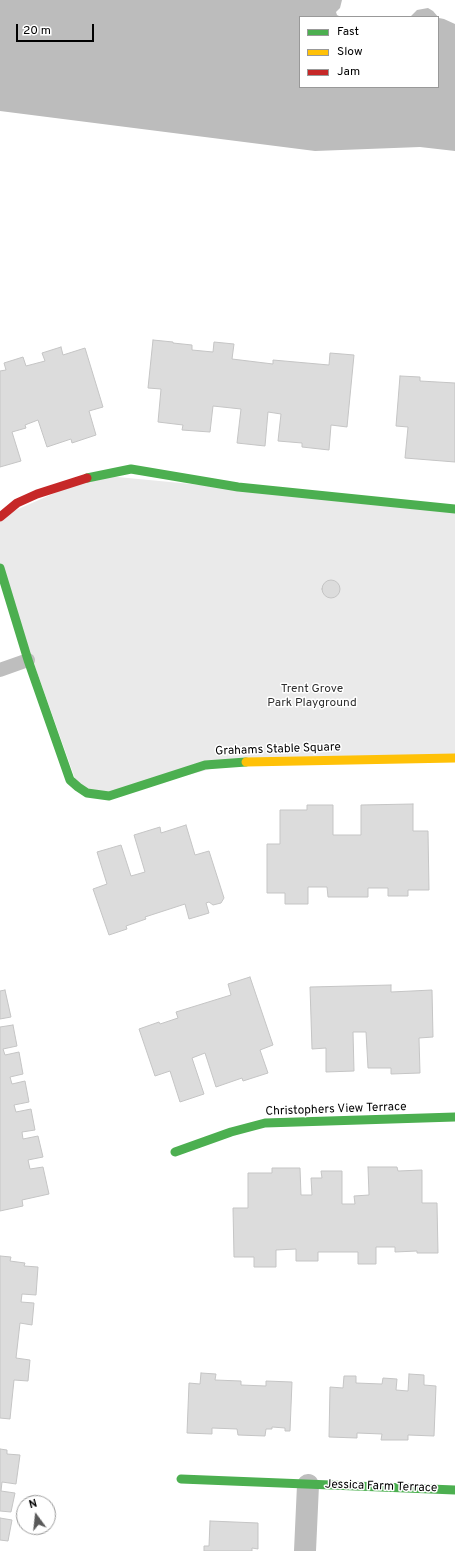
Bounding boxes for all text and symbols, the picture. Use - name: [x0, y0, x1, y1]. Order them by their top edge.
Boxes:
- scale bar: [18, 16, 96, 42]
- legend: [299, 16, 439, 88]
- text: 20 m: [23, 23, 51, 39]
- text: Fast: [337, 24, 359, 40]
- text: Slow: [337, 44, 363, 60]
- text: Jam: [337, 64, 360, 80]
- park label: Trent Grove Park Playground: [267, 683, 357, 711]
- street label: Grahams Stable Square: [215, 741, 341, 759]
- street label: Christophers View Terrace: [265, 1100, 407, 1120]
- street label: Jessica Farm Terrace: [324, 1478, 438, 1496]
- north arrow: [16, 1495, 56, 1535]
- text: N: [28, 1497, 39, 1512]

